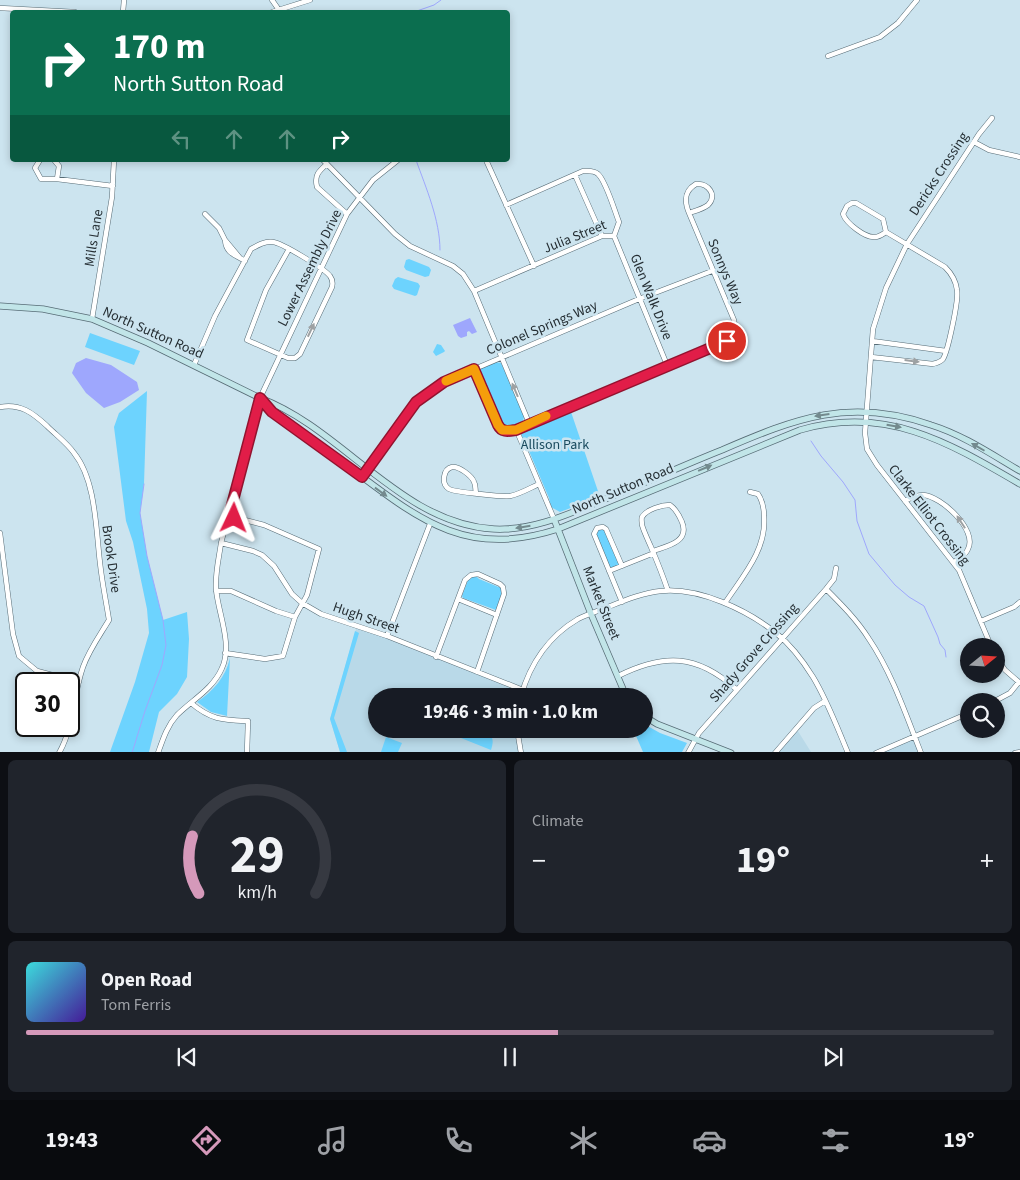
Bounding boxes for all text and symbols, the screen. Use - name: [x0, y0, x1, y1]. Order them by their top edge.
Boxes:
- text: 170 m: [113, 22, 205, 72]
- icon: right: [30, 30, 95, 95]
- text: North Sutton Road: [113, 68, 284, 100]
- icon: left: [167, 125, 195, 153]
- icon: ahead: [220, 125, 248, 153]
- icon: ahead: [273, 125, 301, 153]
- icon: right: [326, 125, 354, 153]
- street label: Dericks Crossing: [904, 128, 974, 220]
- street label: Lower Assembly Drive: [273, 206, 347, 330]
- street label: Mills Lane: [80, 208, 108, 268]
- street label: Julia Street: [541, 215, 610, 259]
- street label: Sonnys Way: [702, 236, 748, 309]
- street label: Glen Walk Drive: [625, 251, 677, 343]
- street label: Colonel Springs Way: [483, 295, 601, 360]
- street label: North Sutton Road: [99, 302, 207, 364]
- pin: [706, 320, 748, 362]
- one-way arrow: [307, 323, 315, 337]
- icon: arrive: [713, 327, 741, 355]
- one-way arrow: [904, 357, 920, 365]
- one-way arrow: [511, 383, 519, 397]
- one-way arrow: [814, 411, 830, 419]
- one-way arrow: [886, 423, 902, 431]
- park label: Allison Park: [521, 435, 589, 455]
- one-way arrow: [971, 442, 984, 451]
- street label: North Sutton Road: [569, 459, 677, 519]
- street label: Clarke Elliot Crossing: [883, 460, 975, 570]
- one-way arrow: [698, 464, 713, 472]
- one-way arrow: [374, 486, 387, 497]
- position arrow: [207, 491, 259, 543]
- one-way arrow: [956, 516, 966, 529]
- one-way arrow: [515, 523, 531, 531]
- street label: Brook Drive: [96, 524, 126, 594]
- street label: Market Street: [577, 563, 625, 643]
- street label: Hugh Street: [330, 597, 402, 639]
- street label: Shady Grove Crossing: [705, 599, 803, 707]
- north arrow: [960, 638, 1005, 682]
- map controls: [960, 638, 1005, 738]
- speed limit sign: 30: [15, 672, 80, 737]
- button: search: [960, 693, 1005, 738]
- text: 19:46 · 3 min · 1.0 km: [423, 699, 598, 726]
- text: Climate: [532, 810, 583, 832]
- text: 29: [230, 819, 284, 893]
- text: 19°: [736, 833, 790, 887]
- text: −: [532, 841, 546, 881]
- text: +: [980, 841, 994, 881]
- text: km/h: [237, 880, 277, 905]
- text: Open Road: [101, 967, 192, 994]
- text: Tom Ferris: [101, 994, 171, 1016]
- icon: previous: [173, 1043, 201, 1071]
- icon: pause: [496, 1043, 524, 1071]
- icon: next: [819, 1043, 847, 1071]
- icon: directions: [189, 1123, 224, 1158]
- icon: music: [315, 1123, 350, 1158]
- icon: phone: [441, 1123, 476, 1158]
- icon: climate: [566, 1123, 601, 1158]
- icon: car: [692, 1123, 727, 1158]
- icon: filters: [818, 1123, 853, 1158]
- text: 19:43: [45, 1124, 98, 1156]
- text: 19°: [943, 1124, 975, 1156]

